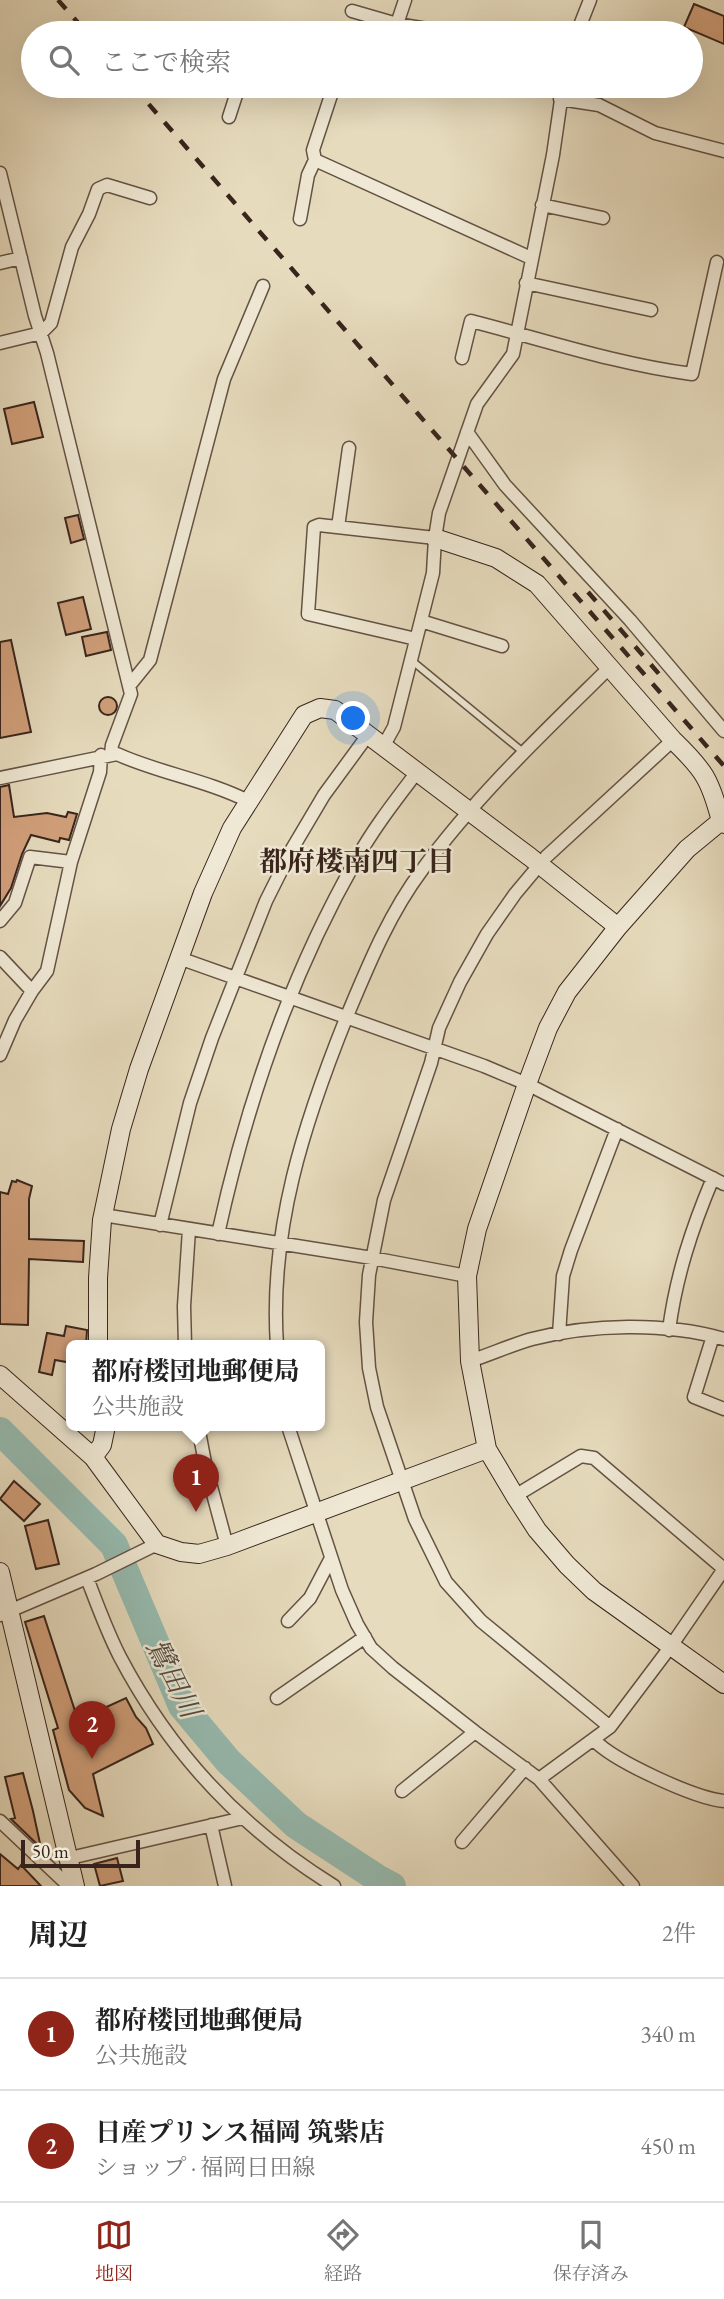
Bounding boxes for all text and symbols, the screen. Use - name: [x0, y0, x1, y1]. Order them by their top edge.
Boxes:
- search box: [21, 21, 703, 98]
- icon: search: [45, 41, 83, 79]
- text: ここで検索: [101, 45, 231, 79]
- your location: [336, 701, 370, 735]
- district label: 都府楼南四丁目: [259, 843, 455, 879]
- popup: [66, 1340, 325, 1431]
- text: 都府楼団地郵便局: [91, 1354, 300, 1388]
- text: 公共施設: [91, 1391, 183, 1421]
- pin: 1: [173, 1454, 219, 1512]
- water label: 鷺田川: [139, 1632, 210, 1726]
- pin: 2: [69, 1701, 115, 1759]
- scale bar: [21, 1837, 140, 1869]
- text: 50 m: [32, 1839, 69, 1864]
- text: 周辺: [28, 1915, 88, 1954]
- text: 2件: [662, 1918, 696, 1948]
- text: 都府楼団地郵便局: [95, 2003, 303, 2037]
- text: 1: [45, 2019, 57, 2049]
- text: 340 m: [640, 2019, 696, 2049]
- text: 公共施設: [95, 2040, 187, 2070]
- text: 日産プリンス福岡 筑紫店: [95, 2115, 385, 2149]
- text: 2: [45, 2131, 57, 2161]
- text: 450 m: [640, 2131, 696, 2161]
- text: ショップ · 福岡日田線: [95, 2152, 315, 2182]
- tab: 地図: [95, 2216, 133, 2286]
- tab: 経路: [324, 2216, 362, 2286]
- tab: 保存済み: [553, 2216, 629, 2286]

